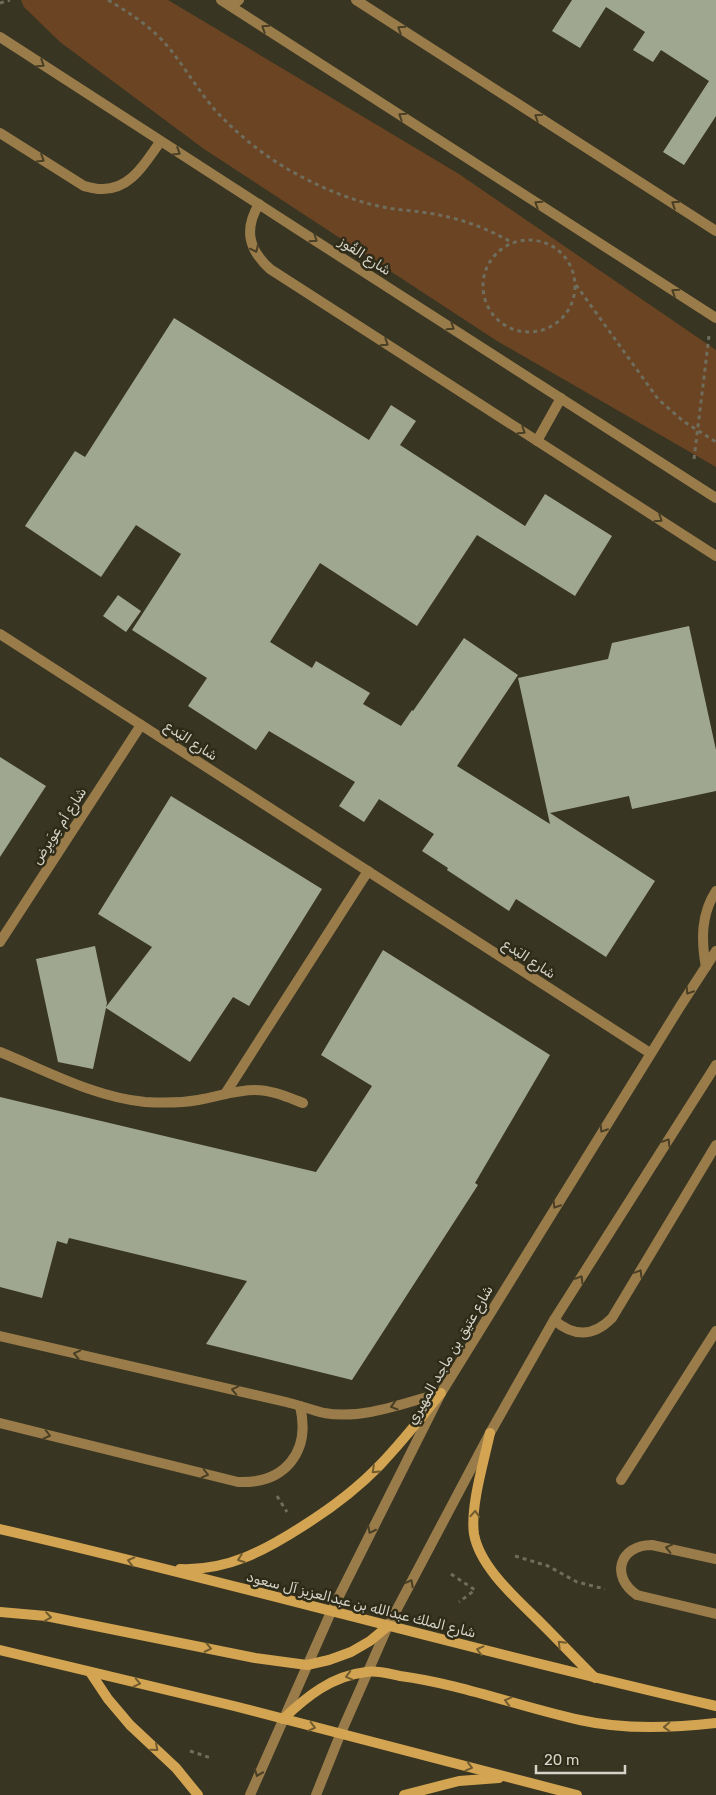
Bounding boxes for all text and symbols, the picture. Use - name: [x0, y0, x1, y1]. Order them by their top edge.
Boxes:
- one-way arrow: [261, 25, 270, 34]
- one-way arrow: [398, 26, 407, 35]
- one-way arrow: [35, 57, 44, 67]
- one-way arrow: [398, 113, 407, 122]
- one-way arrow: [534, 113, 543, 123]
- one-way arrow: [171, 146, 180, 156]
- one-way arrow: [36, 153, 45, 162]
- one-way arrow: [535, 201, 544, 210]
- one-way arrow: [671, 201, 680, 211]
- street label: شارع القُوز: [334, 232, 394, 281]
- one-way arrow: [309, 233, 318, 242]
- one-way arrow: [249, 244, 259, 253]
- one-way arrow: [671, 288, 680, 298]
- one-way arrow: [445, 321, 455, 330]
- one-way arrow: [380, 337, 389, 346]
- one-way arrow: [516, 425, 526, 434]
- one-way arrow: [653, 513, 662, 523]
- street label: شارع البَدع: [160, 718, 221, 766]
- street label: شارع أم عِوَيرِض: [28, 784, 92, 869]
- street label: شارع البَدع: [498, 936, 559, 984]
- one-way arrow: [686, 986, 695, 995]
- one-way arrow: [600, 1124, 610, 1133]
- one-way arrow: [661, 1138, 670, 1148]
- one-way arrow: [553, 1200, 563, 1209]
- one-way arrow: [632, 1270, 642, 1279]
- one-way arrow: [573, 1275, 583, 1284]
- street label: شارع عتيق بن ماجد المهيري: [403, 1282, 499, 1429]
- one-way arrow: [72, 1349, 81, 1360]
- one-way arrow: [231, 1385, 240, 1396]
- one-way arrow: [390, 1400, 398, 1410]
- one-way arrow: [43, 1429, 52, 1440]
- one-way arrow: [372, 1464, 381, 1473]
- one-way arrow: [201, 1468, 210, 1479]
- one-way arrow: [469, 1510, 480, 1518]
- one-way arrow: [367, 1524, 377, 1533]
- one-way arrow: [664, 1543, 673, 1554]
- one-way arrow: [237, 1553, 246, 1563]
- one-way arrow: [127, 1556, 136, 1567]
- street label: شارع الملك عبدالله بن عبدالعزيز آل سعود: [244, 1568, 478, 1644]
- one-way arrow: [404, 1579, 414, 1588]
- one-way arrow: [45, 1611, 53, 1622]
- one-way arrow: [558, 1641, 567, 1650]
- one-way arrow: [203, 1643, 212, 1653]
- one-way arrow: [476, 1645, 485, 1656]
- one-way arrow: [346, 1670, 354, 1680]
- one-way arrow: [133, 1677, 142, 1688]
- one-way arrow: [503, 1696, 512, 1707]
- one-way arrow: [307, 1721, 316, 1732]
- one-way arrow: [663, 1722, 671, 1732]
- scale bar: [536, 1742, 625, 1774]
- one-way arrow: [149, 1743, 158, 1751]
- text: 20 m: [544, 1751, 579, 1769]
- one-way arrow: [465, 1762, 473, 1772]
- one-way arrow: [254, 1768, 265, 1777]

